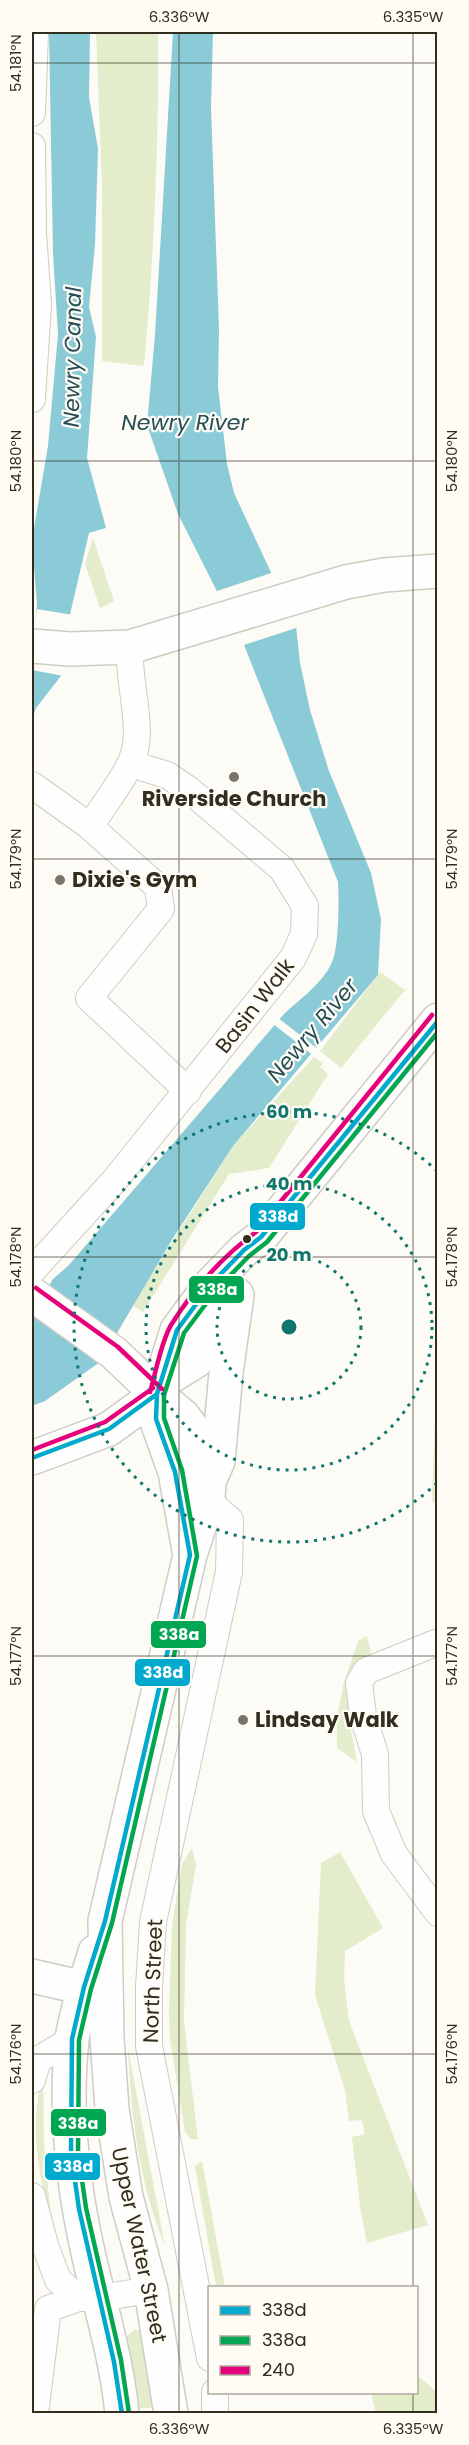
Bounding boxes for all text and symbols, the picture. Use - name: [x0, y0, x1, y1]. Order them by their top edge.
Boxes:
- text: 6.336°W: [149, 6, 210, 27]
- text: 6.335°W: [383, 6, 444, 27]
- text: 54.181°N: [5, 34, 26, 92]
- water label: Newry Canal: [56, 286, 89, 428]
- water label: Newry River: [121, 407, 249, 438]
- text: 54.180°N: [5, 430, 26, 492]
- text: 54.180°N: [441, 430, 462, 492]
- marker: Riverside Church: [227, 770, 241, 784]
- place label: Riverside Church: [142, 784, 326, 813]
- text: 54.179°N: [5, 828, 26, 890]
- text: 54.179°N: [441, 828, 462, 890]
- place label: Dixie's Gym: [72, 865, 197, 894]
- marker: Dixie's Gym: [53, 873, 67, 887]
- street label: Basin Walk: [208, 952, 301, 1059]
- water label: Newry River: [260, 971, 366, 1089]
- text: 60 m: [266, 1099, 312, 1124]
- text: 40 m: [266, 1171, 312, 1196]
- line badge: 338d: [249, 1202, 306, 1231]
- text: 338d: [258, 1205, 298, 1228]
- text: 54.178°N: [5, 1226, 26, 1288]
- text: 54.178°N: [441, 1226, 462, 1288]
- unlabelled marker: [241, 1233, 253, 1245]
- text: 20 m: [267, 1242, 311, 1267]
- line badge: 338a: [188, 1275, 245, 1304]
- text: 338a: [197, 1278, 237, 1301]
- centre of rings: [279, 1317, 299, 1337]
- line badge: 338a: [150, 1620, 207, 1649]
- text: 338a: [159, 1623, 199, 1646]
- text: 54.177°N: [5, 1626, 26, 1686]
- text: 54.177°N: [441, 1626, 462, 1686]
- line badge: 338d: [134, 1658, 191, 1687]
- text: 338d: [143, 1661, 183, 1684]
- place label: Lindsay Walk: [255, 1705, 399, 1734]
- marker: Lindsay Walk: [236, 1713, 250, 1727]
- street label: North Street: [136, 1918, 169, 2044]
- text: 54.176°N: [5, 2023, 26, 2085]
- text: 54.176°N: [441, 2023, 462, 2085]
- line badge: 338a: [50, 2108, 107, 2137]
- text: 338a: [58, 2112, 98, 2135]
- street label: Upper Water Street: [105, 2144, 174, 2345]
- line badge: 338d: [44, 2152, 101, 2181]
- text: 338d: [53, 2155, 93, 2178]
- legend: [208, 2286, 418, 2394]
- text: 338d: [262, 2297, 307, 2322]
- text: 338a: [262, 2327, 307, 2352]
- text: 240: [262, 2357, 295, 2382]
- text: 6.336°W: [149, 2418, 210, 2439]
- text: 6.335°W: [383, 2418, 444, 2439]

